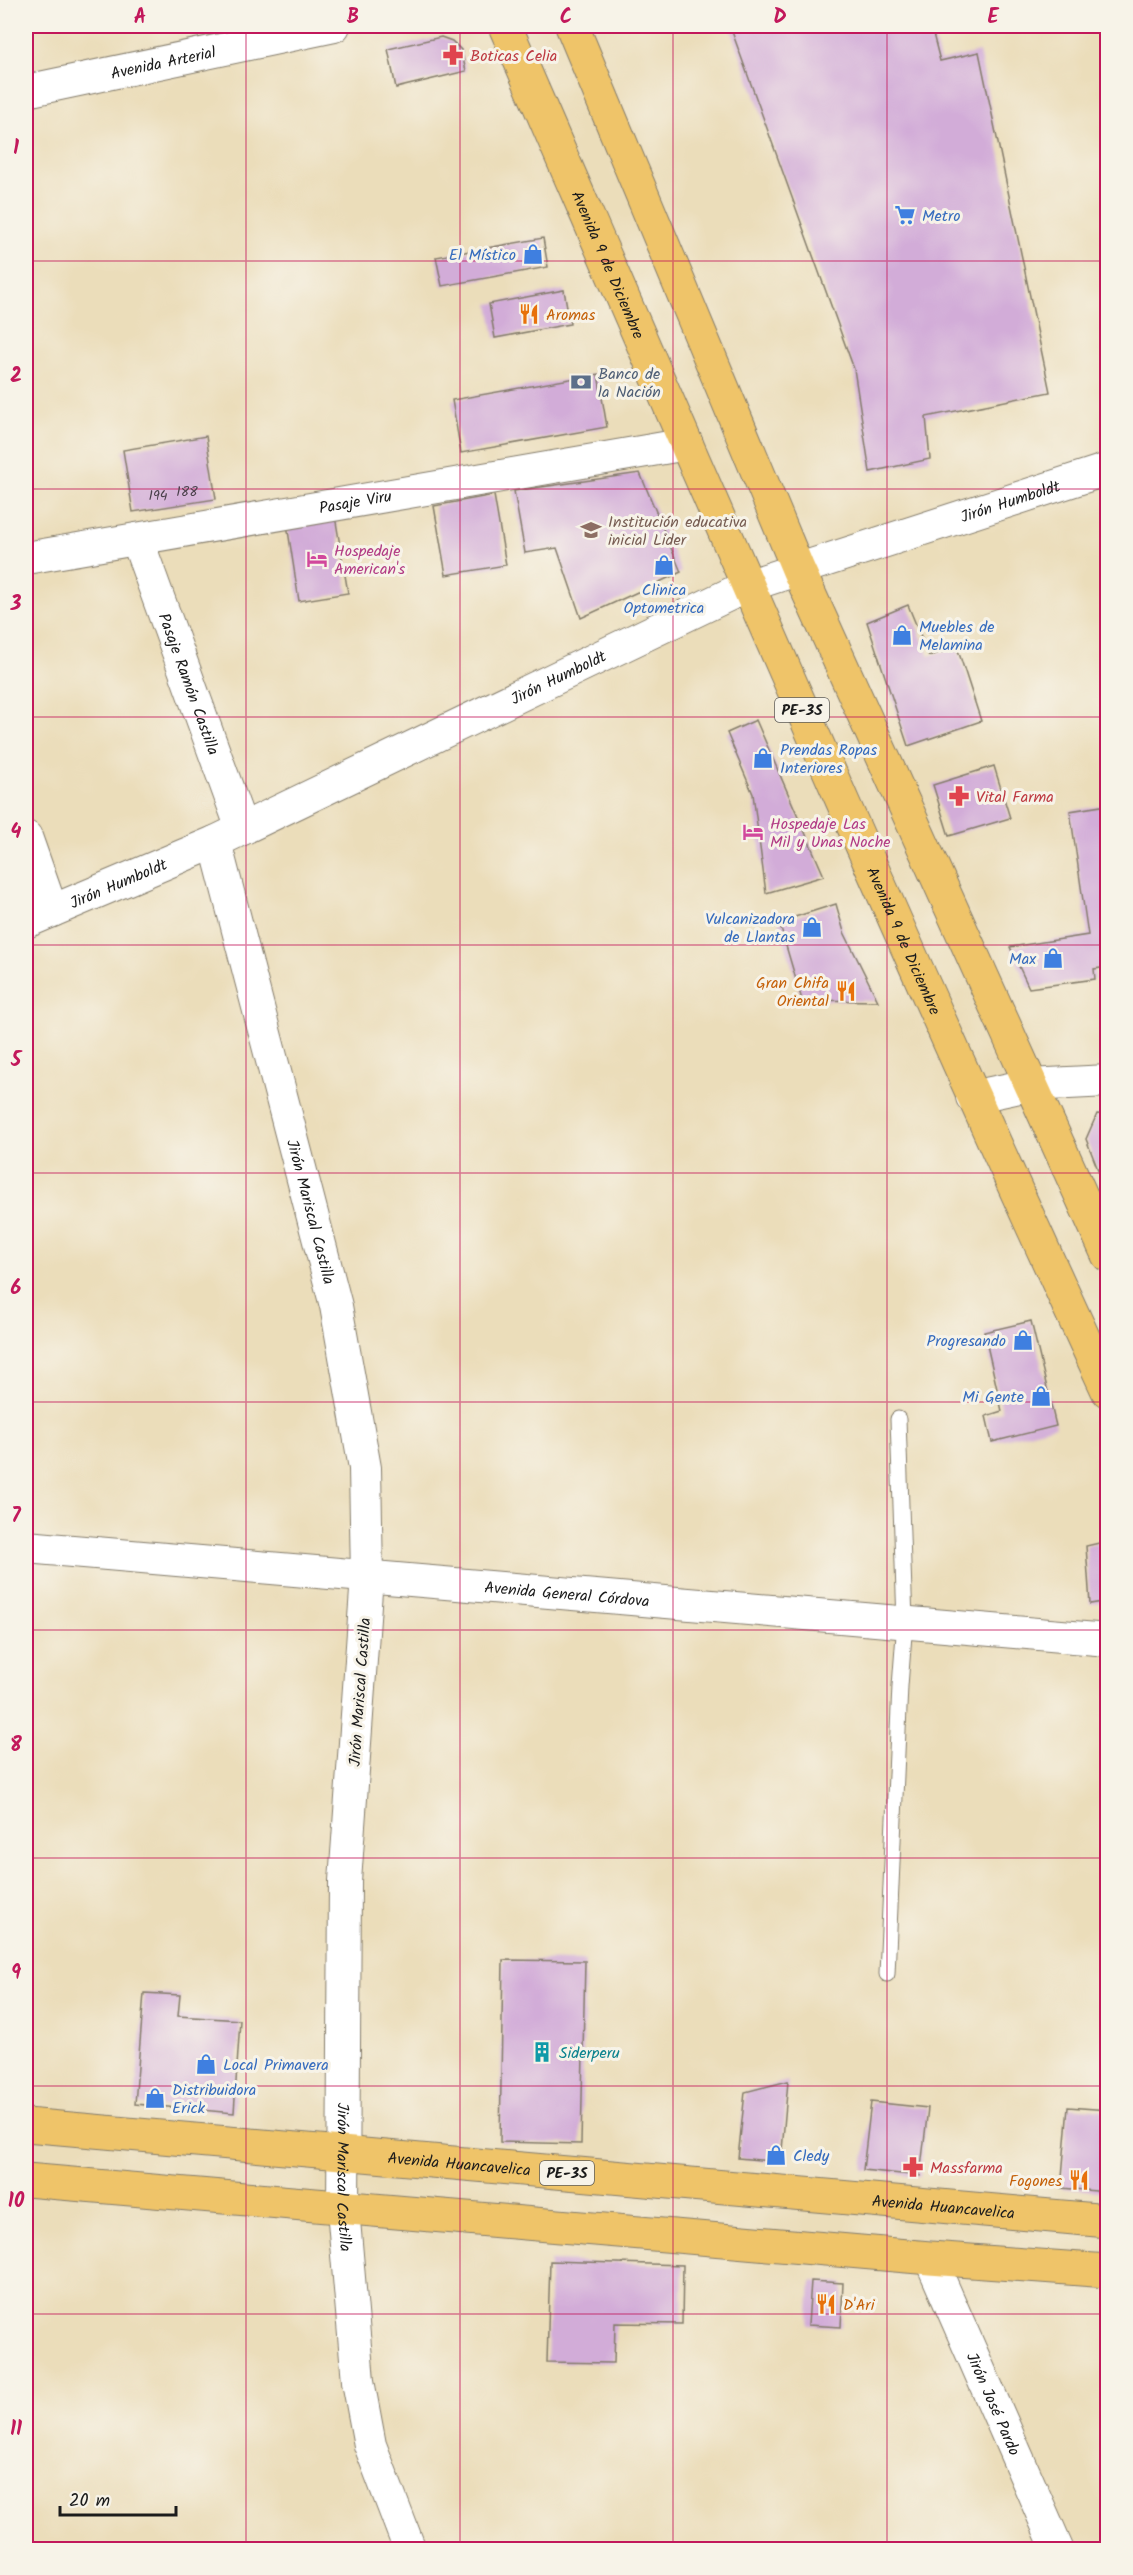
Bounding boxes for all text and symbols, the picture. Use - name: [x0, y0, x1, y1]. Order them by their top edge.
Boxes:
- text: A: [134, 2, 146, 34]
- text: B: [347, 2, 359, 34]
- text: C: [560, 2, 572, 34]
- text: D: [773, 2, 787, 34]
- text: E: [987, 2, 999, 34]
- street label: Avenida Arterial: [108, 40, 218, 87]
- pharmacy icon: Boticas Celia: [441, 43, 465, 67]
- place label: Boticas Celia: [470, 44, 557, 69]
- text: 1: [13, 133, 19, 165]
- street label: Avenida 9 de Diciembre: [564, 187, 650, 343]
- supermarket icon: Metro: [893, 203, 917, 227]
- place label: Metro: [922, 204, 961, 229]
- shop icon: El Místico: [521, 242, 545, 266]
- place label: El Místico: [449, 243, 516, 268]
- restaurant icon: Aromas: [517, 302, 541, 326]
- place label: Aromas: [546, 303, 596, 328]
- text: 2: [10, 361, 22, 393]
- place label: Banco de la Nación: [598, 362, 661, 405]
- bank icon: Banco de la Nación: [569, 370, 593, 394]
- street label: Jirón Humboldt: [957, 474, 1064, 530]
- house number: 188: [176, 481, 198, 503]
- street label: Pasaje Viru: [317, 484, 394, 521]
- house number: 194: [149, 485, 168, 507]
- place label: Institución educativa inicial Lider: [608, 510, 747, 553]
- school or university icon: Institución educativa inicial Lider: [579, 518, 603, 542]
- place label: Hospedaje American's: [334, 539, 405, 582]
- hotel icon: Hospedaje American's: [305, 547, 329, 571]
- shop icon: Clinica Optometrica: [652, 553, 676, 577]
- place label: Clinica Optometrica: [624, 578, 704, 621]
- text: 3: [10, 589, 22, 621]
- street label: Pasaje Ramón Castilla: [151, 610, 225, 759]
- place label: Muebles de Melamina: [919, 615, 994, 658]
- shop icon: Muebles de Melamina: [890, 623, 914, 647]
- street label: Jirón Humboldt: [507, 644, 612, 712]
- road number: PE-3S: [775, 698, 829, 722]
- place label: Prendas Ropas Interiores: [780, 738, 877, 781]
- shop icon: Prendas Ropas Interiores: [751, 746, 775, 770]
- pharmacy icon: Vital Farma: [947, 784, 971, 808]
- place label: Vital Farma: [976, 785, 1054, 810]
- place label: Hospedaje Las Mil y Unas Noche: [770, 812, 891, 855]
- text: 4: [11, 817, 22, 849]
- hotel icon: Hospedaje Las Mil y Unas Noche: [741, 820, 765, 844]
- street label: Jirón Humboldt: [66, 852, 172, 916]
- street label: Avenida 9 de Diciembre: [859, 863, 947, 1019]
- place label: Vulcanizadora de Llantas: [705, 907, 795, 950]
- shop icon: Vulcanizadora de Llantas: [800, 915, 824, 939]
- shop icon: Max: [1041, 946, 1065, 970]
- place label: Max: [1009, 947, 1037, 972]
- place label: Gran Chifa Oriental: [756, 971, 829, 1014]
- restaurant icon: Gran Chifa Oriental: [834, 979, 858, 1003]
- text: 5: [10, 1045, 23, 1077]
- street label: Jirón Mariscal Castilla: [279, 1137, 341, 1287]
- text: 6: [11, 1273, 22, 1305]
- shop icon: Progresando: [1011, 1328, 1035, 1352]
- place label: Progresando: [927, 1329, 1006, 1354]
- shop icon: Mi Gente: [1029, 1384, 1053, 1408]
- place label: Mi Gente: [962, 1385, 1024, 1410]
- text: 7: [11, 1501, 21, 1533]
- street label: Avenida General Córdova: [483, 1575, 650, 1615]
- street label: Jirón Mariscal Castilla: [343, 1617, 378, 1767]
- text: 8: [10, 1730, 22, 1762]
- text: 9: [11, 1958, 21, 1990]
- building icon: Siderperu: [530, 2040, 554, 2064]
- place label: Siderperu: [559, 2041, 620, 2066]
- shop icon: Local Primavera: [194, 2052, 218, 2076]
- place label: Local Primavera: [223, 2053, 329, 2078]
- place label: Distribuidora Erick: [172, 2078, 256, 2121]
- shop icon: Distribuidora Erick: [143, 2086, 167, 2110]
- street label: Jirón Mariscal Castilla: [329, 2102, 358, 2253]
- shop icon: Cledy: [764, 2143, 788, 2167]
- place label: Cledy: [793, 2144, 830, 2169]
- street label: Avenida Huancavelica: [387, 2146, 532, 2184]
- pharmacy icon: Massfarma: [901, 2155, 925, 2179]
- place label: Massfarma: [930, 2156, 1003, 2181]
- road number: PE-3S: [540, 2161, 594, 2185]
- restaurant icon: Fogones: [1067, 2168, 1091, 2192]
- place label: Fogones: [1009, 2169, 1062, 2194]
- text: 10: [8, 2186, 25, 2218]
- street label: Avenida Huancavelica: [871, 2189, 1016, 2227]
- restaurant icon: D'Ari: [814, 2292, 838, 2316]
- place label: D'Ari: [843, 2293, 876, 2318]
- street label: Jirón José Pardo: [959, 2349, 1026, 2460]
- text: 11: [10, 2414, 22, 2446]
- scale bar: [60, 2479, 176, 2517]
- text: 20 m: [69, 2487, 110, 2516]

